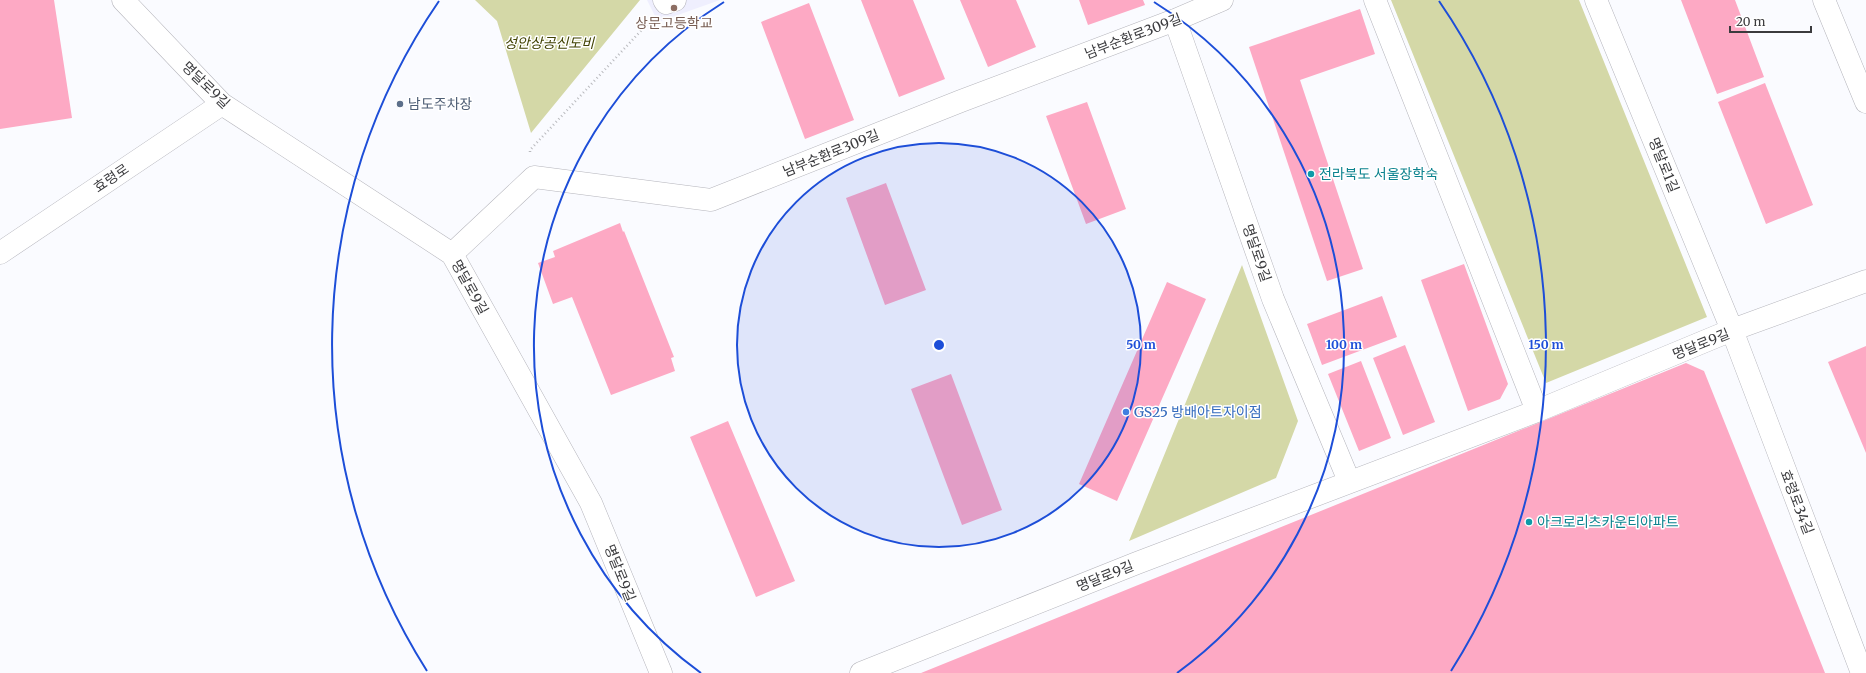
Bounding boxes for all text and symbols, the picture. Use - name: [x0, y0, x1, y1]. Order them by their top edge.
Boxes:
- marker: 상문고등학교: [669, 3, 679, 13]
- scale bar: [1730, 8, 1811, 34]
- street label: 남부순환로309길: [1082, 9, 1184, 63]
- place label: 상문고등학교: [635, 14, 713, 32]
- text: 20 m: [1736, 14, 1765, 29]
- park label: 성안상공신도비: [504, 34, 595, 52]
- street label: 명달로9길: [178, 58, 234, 112]
- place label: 남도주차장: [408, 95, 473, 113]
- marker: 남도주차장: [395, 99, 405, 109]
- street label: 남부순환로309길: [780, 125, 882, 181]
- street label: 명달로1길: [1645, 135, 1683, 195]
- street label: 효령로: [90, 160, 132, 196]
- place label: 전라북도 서울장학숙: [1319, 165, 1438, 183]
- marker: 전라북도 서울장학숙: [1306, 169, 1316, 179]
- street label: 명달로9길: [1239, 222, 1275, 284]
- street label: 명달로9길: [448, 256, 492, 318]
- street label: 명달로9길: [1670, 324, 1732, 364]
- text: 50 m: [1126, 337, 1156, 352]
- text: 100 m: [1326, 337, 1362, 352]
- text: 150 m: [1529, 337, 1564, 352]
- centre of rings: [932, 338, 946, 352]
- place label: GS25 방배아트자이점: [1134, 403, 1262, 421]
- marker: GS25 방배아트자이점: [1121, 407, 1131, 417]
- street label: 효령로34길: [1776, 467, 1818, 537]
- place label: 아크로리츠카운티아파트: [1537, 513, 1679, 531]
- marker: 아크로리츠카운티아파트: [1524, 517, 1534, 527]
- street label: 명달로9길: [600, 542, 640, 604]
- street label: 명달로9길: [1074, 556, 1136, 596]

